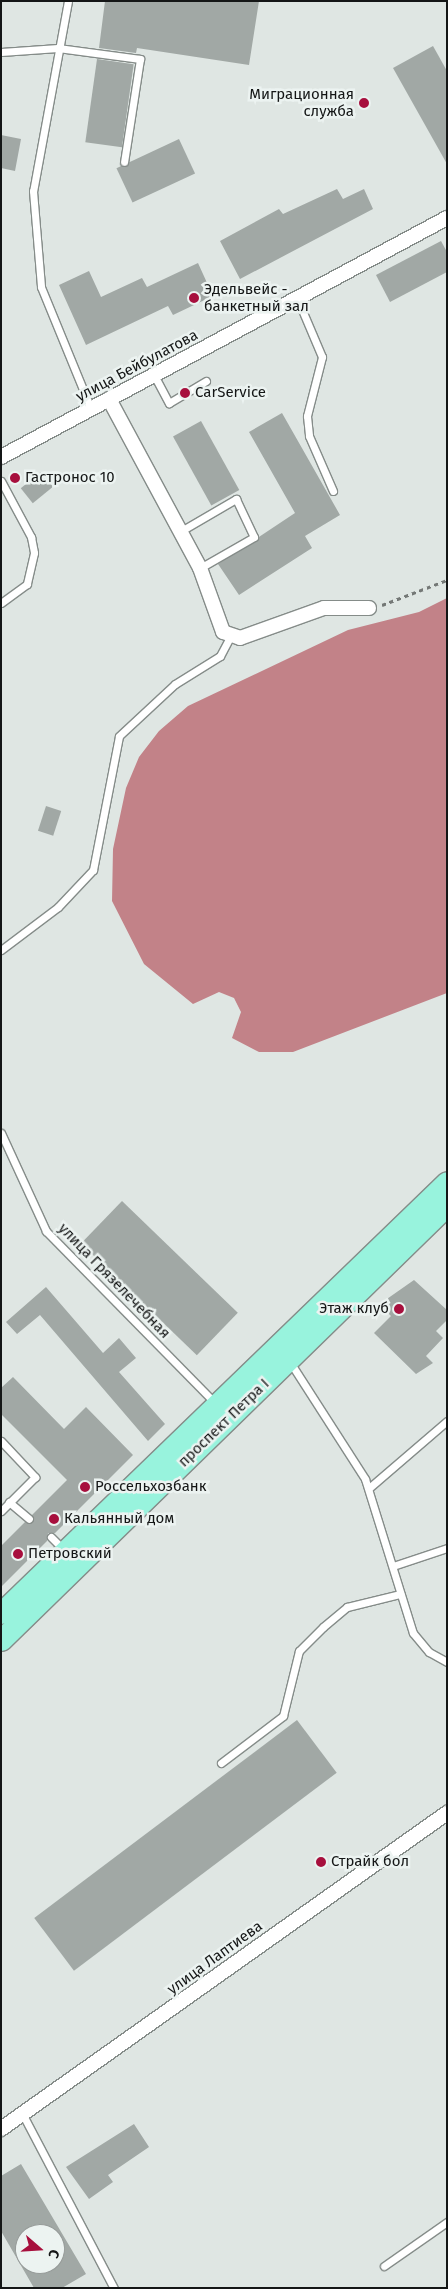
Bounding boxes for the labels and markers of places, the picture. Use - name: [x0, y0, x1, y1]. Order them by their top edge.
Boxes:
- place label: Миграционная служба: [249, 85, 354, 120]
- marker: Миграционная служба: [358, 97, 370, 109]
- place label: Эдельвейс - банкетный зал: [204, 280, 309, 315]
- marker: Эдельвейс - банкетный зал: [188, 292, 200, 304]
- place label: CarService: [195, 384, 266, 402]
- marker: CarService: [179, 387, 191, 399]
- place label: Гастронос 10: [25, 469, 115, 487]
- marker: Гастронос 10: [9, 472, 21, 484]
- place label: Этаж клуб: [319, 1300, 389, 1318]
- marker: Этаж клуб: [393, 1303, 405, 1315]
- place label: Россельхозбанк: [95, 1478, 206, 1496]
- marker: Россельхозбанк: [79, 1481, 91, 1493]
- place label: Кальянный дом: [64, 1510, 174, 1528]
- marker: Кальянный дом: [48, 1513, 60, 1525]
- place label: Петровский: [28, 1545, 112, 1563]
- marker: Петровский: [12, 1548, 24, 1560]
- place label: Страйк бол: [331, 1853, 409, 1871]
- marker: Страйк бол: [315, 1856, 327, 1868]

